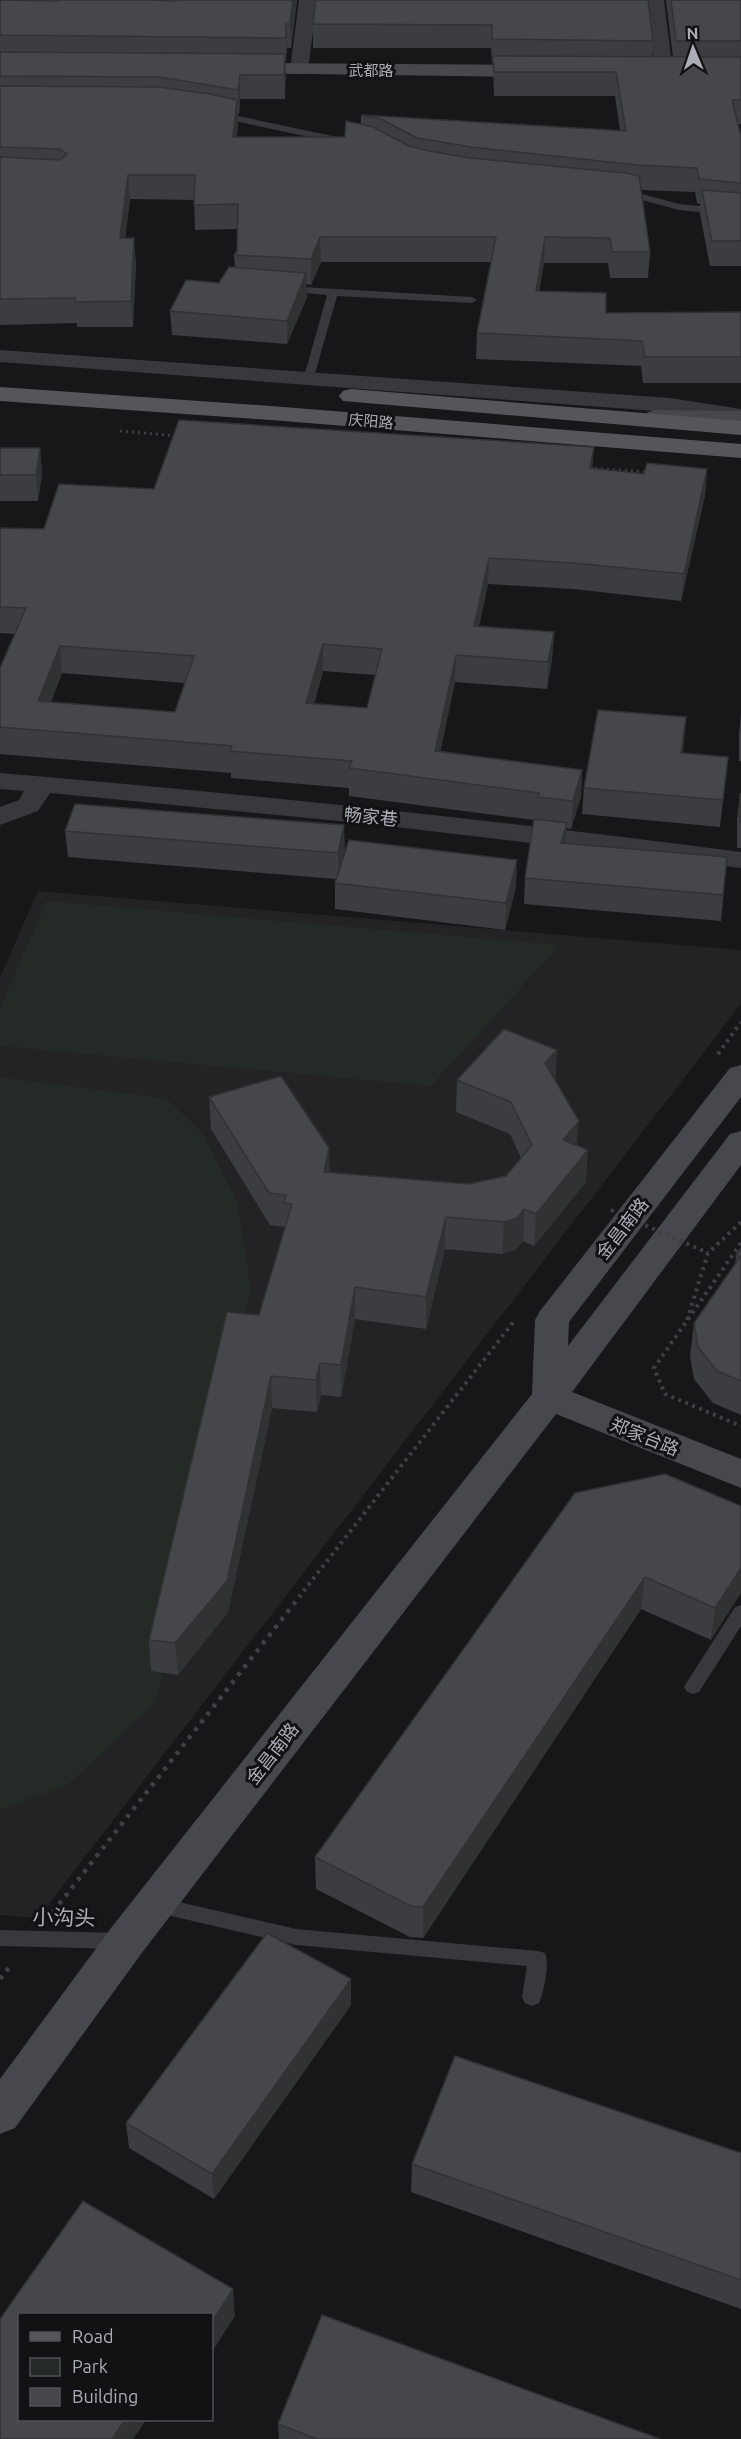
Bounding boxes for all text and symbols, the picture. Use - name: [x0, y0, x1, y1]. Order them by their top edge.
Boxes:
- north arrow: [663, 18, 723, 78]
- text: N: [686, 24, 699, 42]
- street label: 武都路: [348, 62, 394, 79]
- street label: 庆阳路: [348, 411, 394, 431]
- street label: 畅家巷: [343, 803, 399, 829]
- street label: 金昌南路: [592, 1193, 652, 1263]
- street label: 郑家台路: [608, 1413, 682, 1459]
- street label: 金昌南路: [242, 1718, 302, 1788]
- street label: 小沟头: [32, 1904, 96, 1930]
- legend: [18, 2313, 213, 2421]
- text: Road: [72, 2326, 114, 2346]
- text: Park: [72, 2356, 108, 2376]
- text: Building: [72, 2386, 138, 2406]

